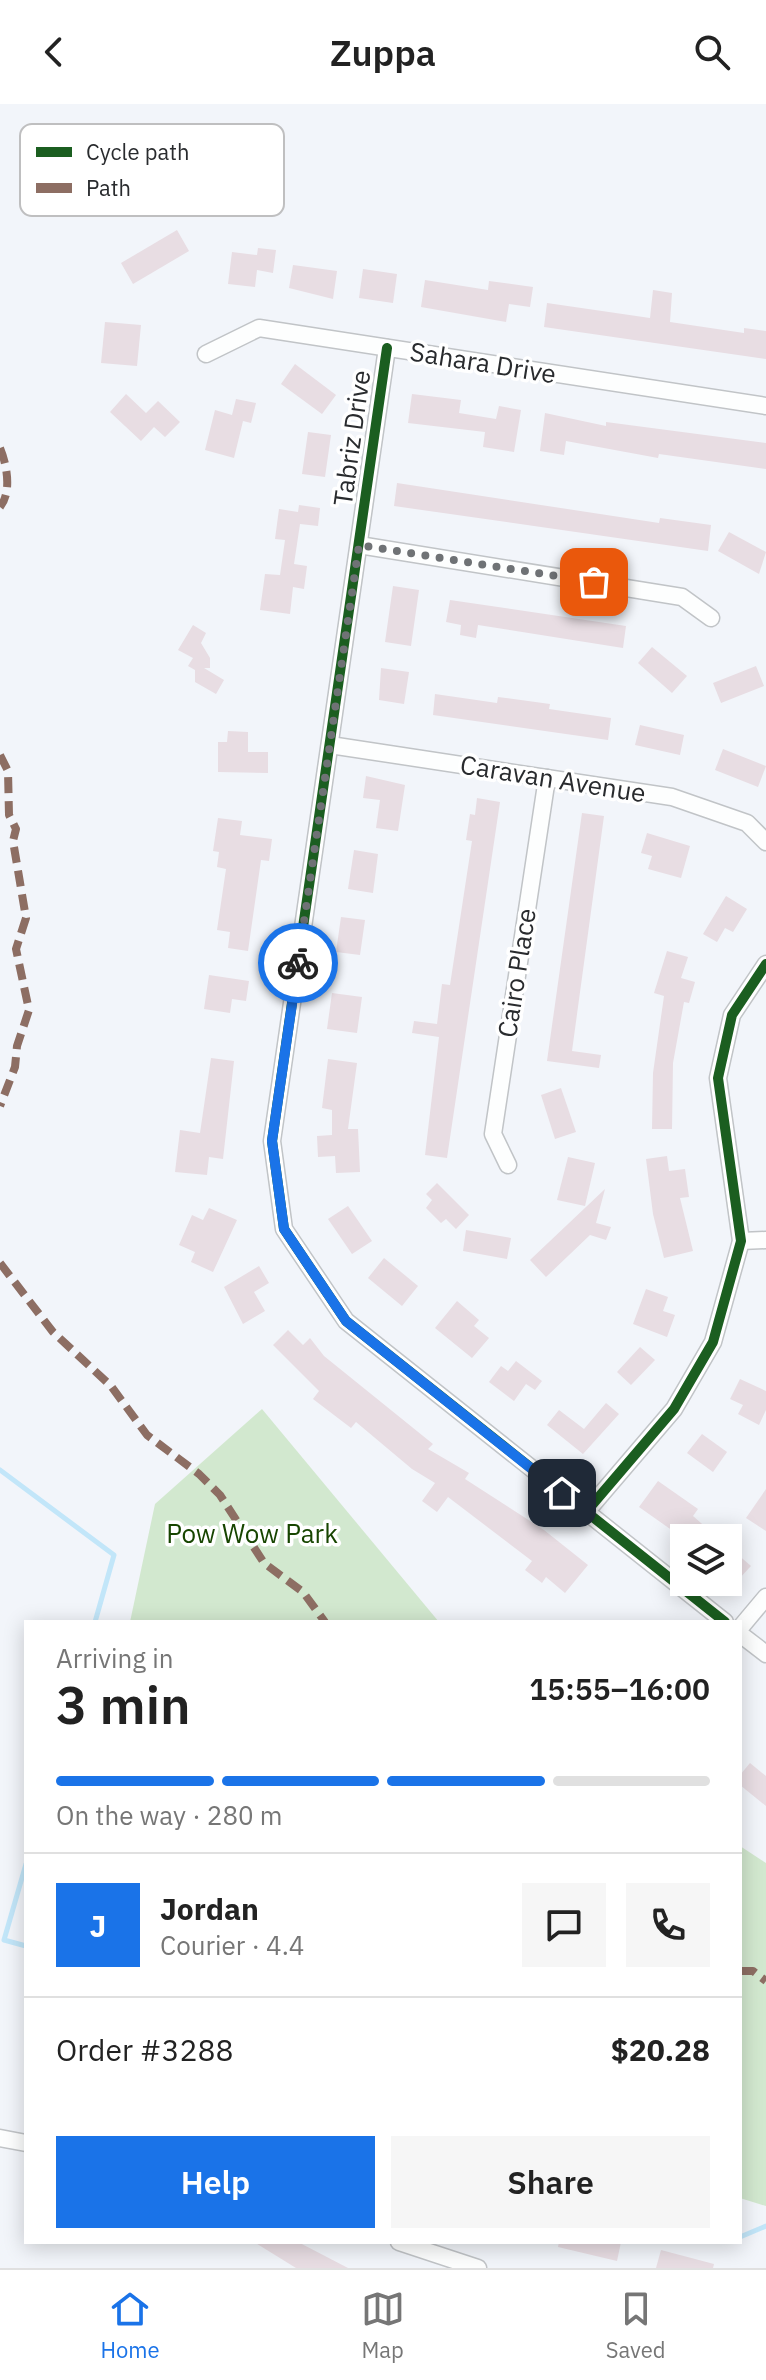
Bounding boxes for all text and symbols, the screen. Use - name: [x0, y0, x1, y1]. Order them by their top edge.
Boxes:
- text: Zuppa: [330, 29, 436, 76]
- icon: back: [32, 30, 76, 74]
- icon: search: [690, 30, 734, 74]
- legend: [20, 124, 284, 216]
- text: Cycle path: [86, 137, 190, 166]
- text: Path: [86, 173, 131, 202]
- street label: Sahara Drive: [408, 334, 559, 390]
- street label: Tabriz Drive: [325, 368, 377, 508]
- pin: [560, 548, 628, 616]
- icon: bag: [572, 560, 616, 604]
- street label: Caravan Avenue: [458, 747, 648, 809]
- street label: Cairo Place: [489, 906, 543, 1040]
- courier: [258, 923, 338, 1003]
- icon: bike: [276, 941, 320, 985]
- pin: [528, 1459, 596, 1527]
- icon: home: [540, 1471, 584, 1515]
- park label: Pow Wow Park: [166, 1516, 338, 1550]
- map controls: [670, 1524, 742, 1596]
- button: layers: [670, 1524, 742, 1596]
- text: Arriving in: [56, 1641, 173, 1675]
- text: 15:55–16:00: [529, 1669, 710, 1708]
- text: 3 min: [56, 1671, 191, 1738]
- text: On the way · 280 m: [56, 1798, 282, 1832]
- button: chat: [522, 1883, 606, 1967]
- button: phone: [626, 1883, 710, 1967]
- text: Jordan: [160, 1889, 259, 1928]
- text: J: [90, 1906, 106, 1945]
- text: Courier · 4.4: [160, 1928, 304, 1962]
- text: Order #3288: [56, 2030, 233, 2069]
- text: $20.28: [611, 2030, 710, 2069]
- button: Help: [56, 2136, 375, 2228]
- button: Share: [391, 2136, 710, 2228]
- tab: Home: [100, 2287, 160, 2364]
- tab: Map: [361, 2287, 405, 2364]
- tab: Saved: [606, 2287, 665, 2364]

